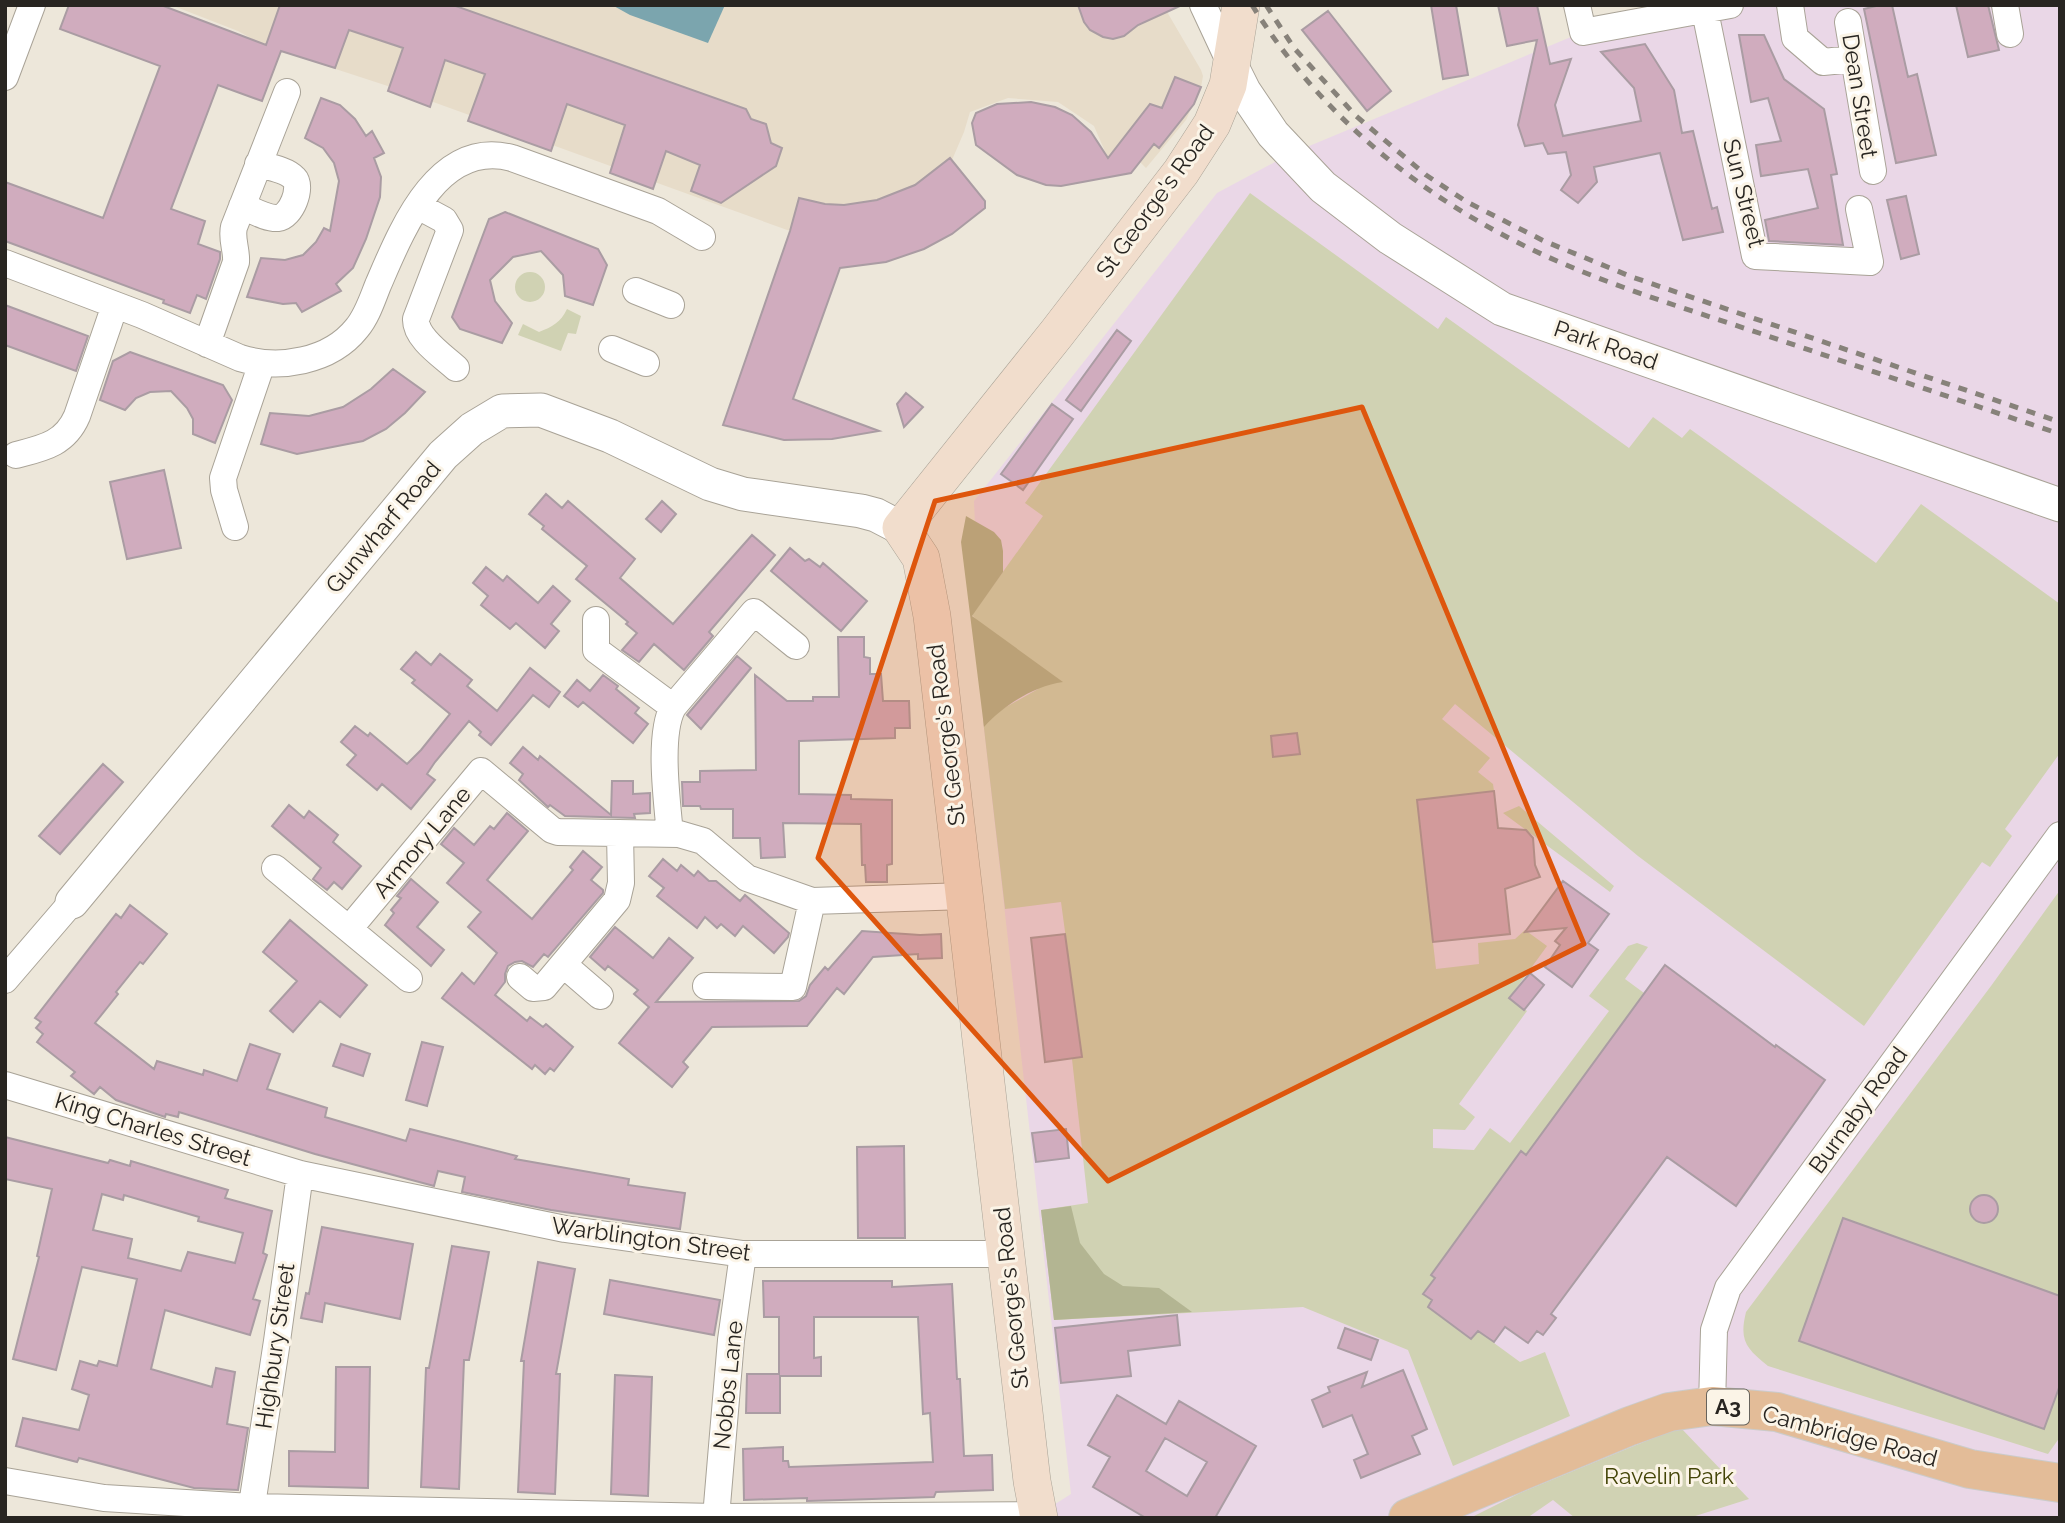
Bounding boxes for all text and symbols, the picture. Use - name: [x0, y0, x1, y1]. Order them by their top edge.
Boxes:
- street label: Dean Street: [1837, 32, 1884, 160]
- street label: St George's Road: [1090, 119, 1219, 283]
- street label: Sun Street: [1718, 136, 1771, 250]
- street label: Park Road: [1551, 314, 1662, 375]
- street label: Gunwharf Road: [320, 455, 446, 598]
- street label: St George's Road: [921, 643, 970, 827]
- street label: Armory Lane: [367, 780, 476, 903]
- street label: Burnaby Road: [1803, 1041, 1913, 1178]
- street label: King Charles Street: [52, 1086, 255, 1171]
- street label: St George's Road: [988, 1206, 1033, 1390]
- street label: Warblington Street: [550, 1211, 753, 1266]
- street label: Highbury Street: [250, 1261, 300, 1431]
- street label: Nobbs Lane: [707, 1319, 748, 1451]
- road number: A3: [1707, 1390, 1749, 1424]
- street label: Cambridge Road: [1760, 1399, 1940, 1472]
- park label: Ravelin Park: [1604, 1462, 1734, 1489]

